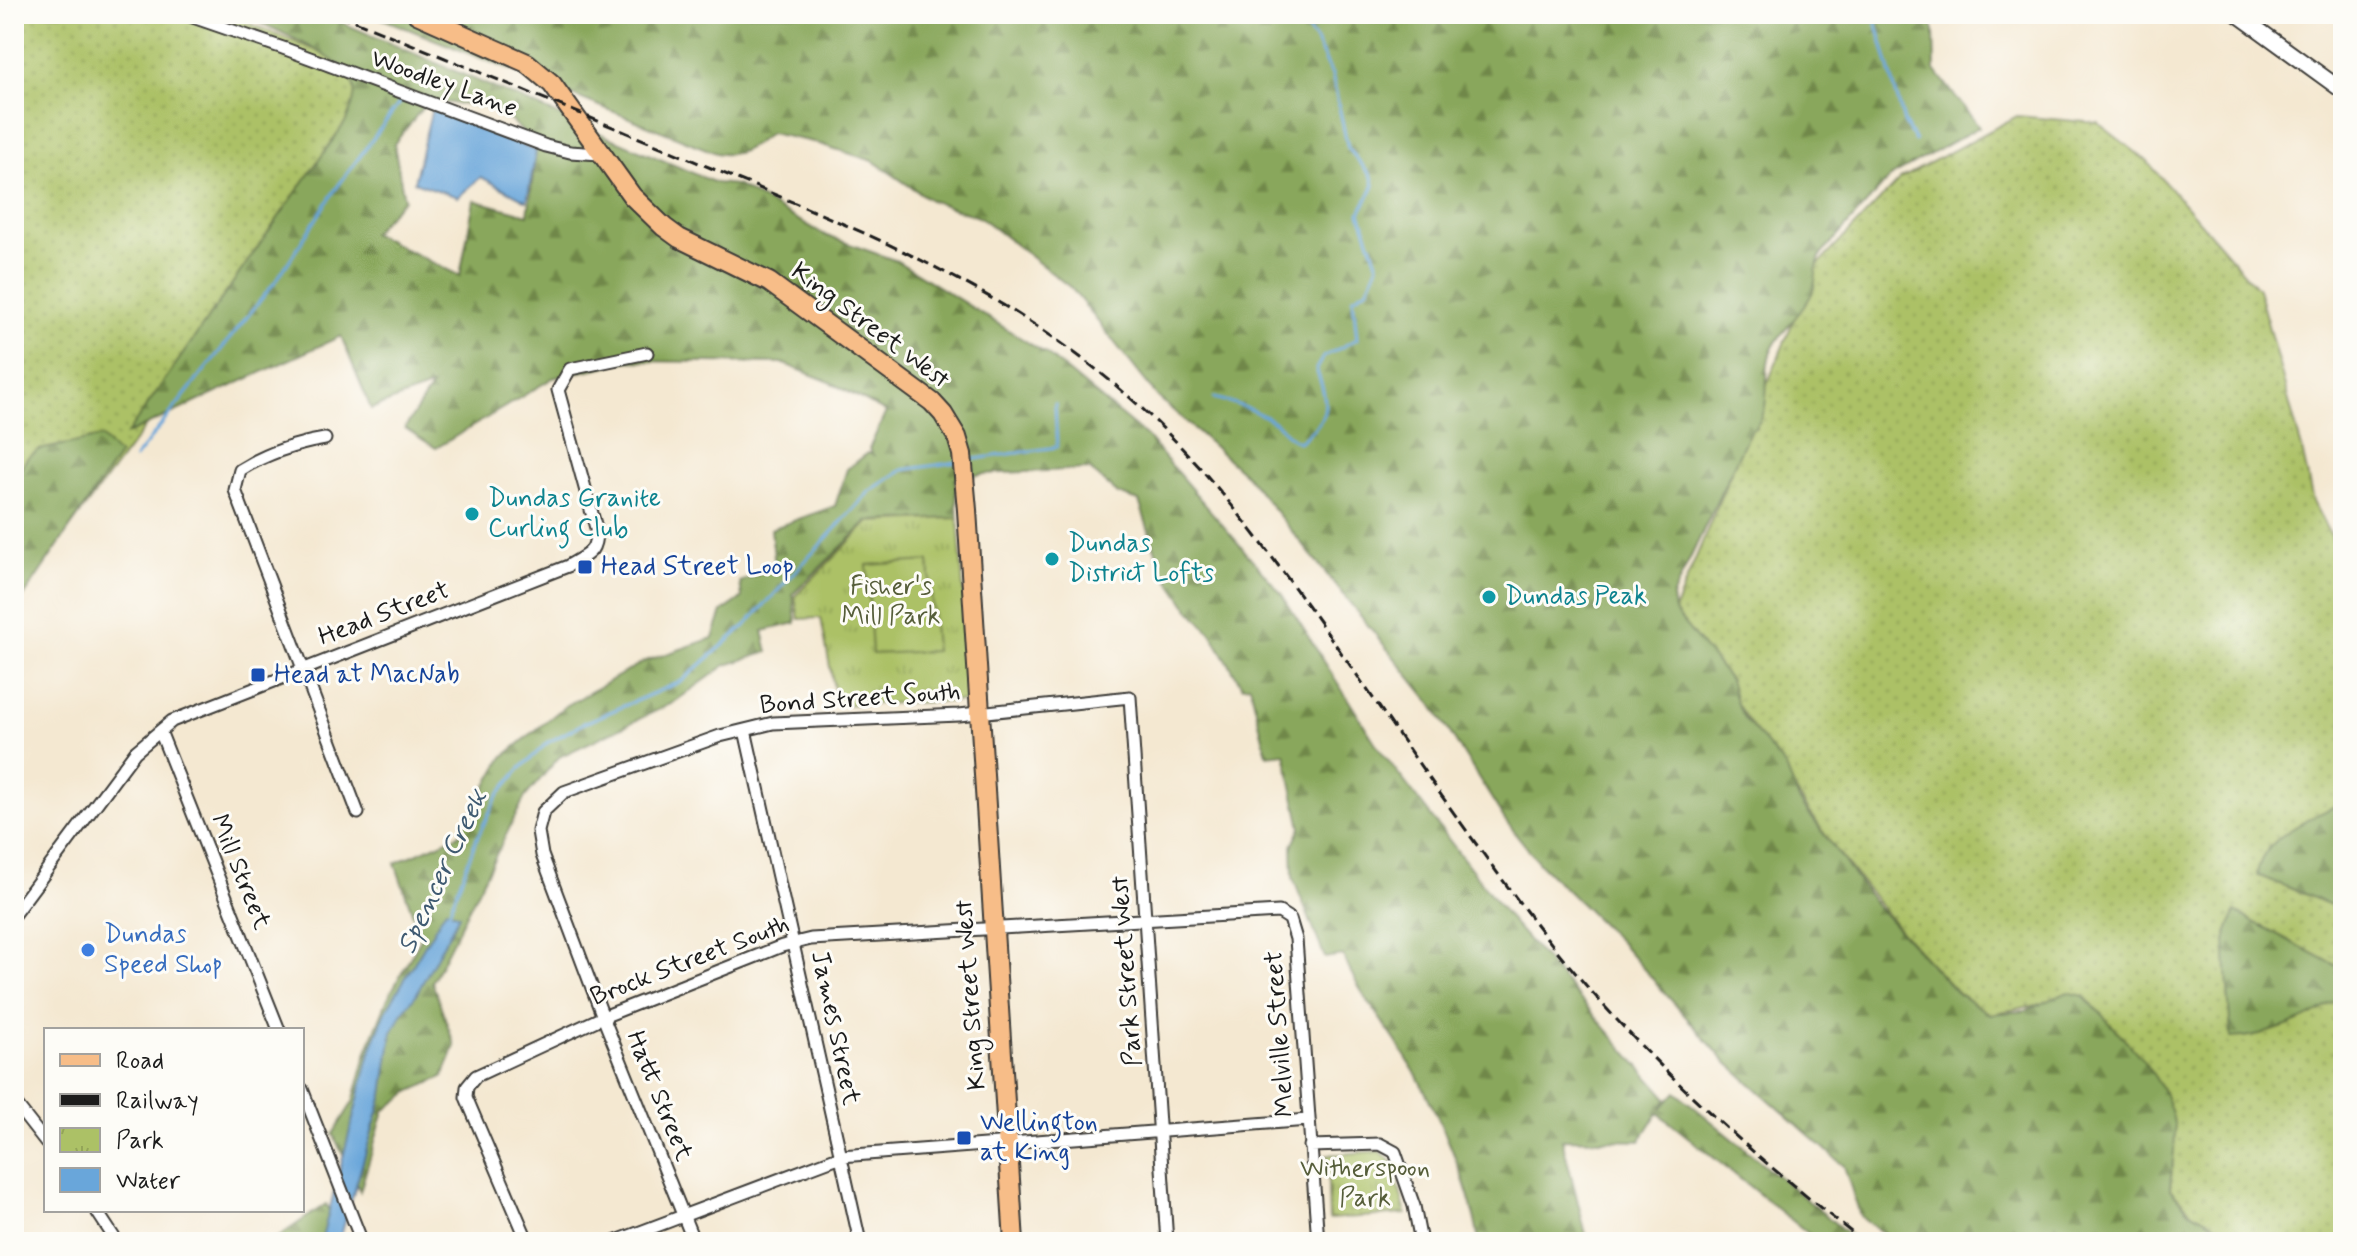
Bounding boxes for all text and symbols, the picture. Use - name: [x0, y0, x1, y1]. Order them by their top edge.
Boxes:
- street label: Woodley Lane: [366, 42, 522, 126]
- street label: King Street West: [782, 255, 956, 399]
- place label: Dundas Granite Curling Club: [488, 482, 661, 549]
- marker: Dundas Granite Curling Club: [463, 505, 481, 523]
- place label: Dundas District Lofts: [1068, 527, 1214, 591]
- place label: Head Street Loop: [601, 550, 794, 584]
- marker: Dundas District Lofts: [1043, 550, 1061, 568]
- marker: Head Street Loop: [576, 558, 594, 576]
- park label: Fisher's Mill Park: [842, 570, 941, 634]
- street label: Head Street: [314, 573, 454, 655]
- place label: Dundas Peak: [1505, 580, 1647, 614]
- marker: Dundas Peak: [1480, 588, 1498, 606]
- place label: Head at MacNab: [274, 658, 460, 692]
- marker: Head at MacNab: [249, 666, 267, 684]
- street label: Bond Street South: [758, 675, 962, 723]
- water label: Spencer Creek: [389, 783, 498, 960]
- street label: Mill Street: [201, 809, 279, 935]
- street label: Park Street West: [1103, 875, 1151, 1067]
- street label: King Street West: [947, 899, 997, 1091]
- street label: Brock Street South: [586, 907, 794, 1015]
- place label: Dundas Speed Shop: [104, 918, 223, 982]
- marker: Dundas Speed Shop: [79, 941, 97, 959]
- street label: James Street: [802, 948, 868, 1108]
- street label: Melville Street: [1257, 950, 1303, 1118]
- street label: Hatt Street: [617, 1026, 701, 1166]
- legend: [44, 1028, 304, 1212]
- text: Road: [116, 1046, 164, 1077]
- text: Railway: [116, 1086, 199, 1117]
- place label: Wellington at King: [980, 1106, 1098, 1170]
- text: Park: [116, 1126, 164, 1157]
- marker: Wellington at King: [955, 1129, 973, 1147]
- park label: Witherspoon Park: [1300, 1152, 1430, 1216]
- text: Water: [116, 1166, 181, 1197]

